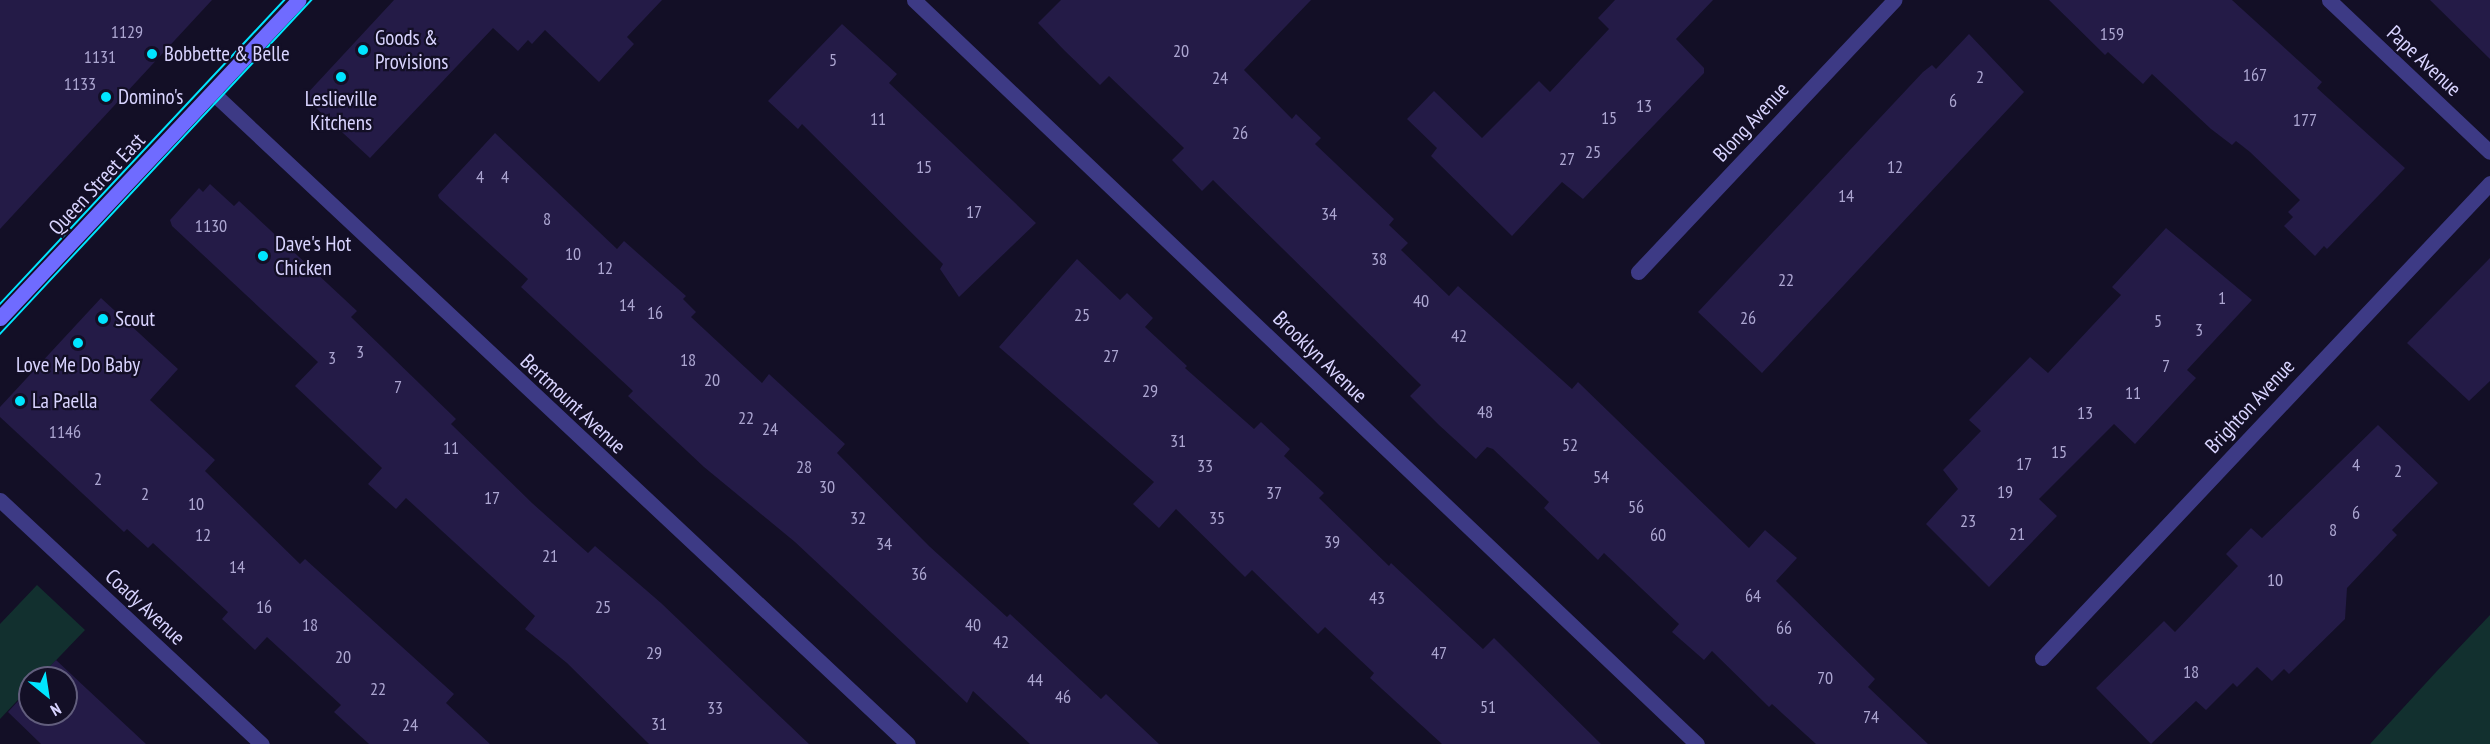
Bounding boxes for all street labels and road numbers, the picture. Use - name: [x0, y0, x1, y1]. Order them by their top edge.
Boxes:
- street label: Pape Avenue: [2382, 20, 2466, 102]
- street label: Blong Avenue: [1708, 77, 1794, 167]
- street label: Queen Street East: [44, 128, 150, 240]
- street label: Brooklyn Avenue: [1268, 306, 1372, 408]
- street label: Bertmount Avenue: [515, 349, 631, 459]
- street label: Brighton Avenue: [2200, 354, 2300, 458]
- street label: Coady Avenue: [99, 563, 191, 651]

